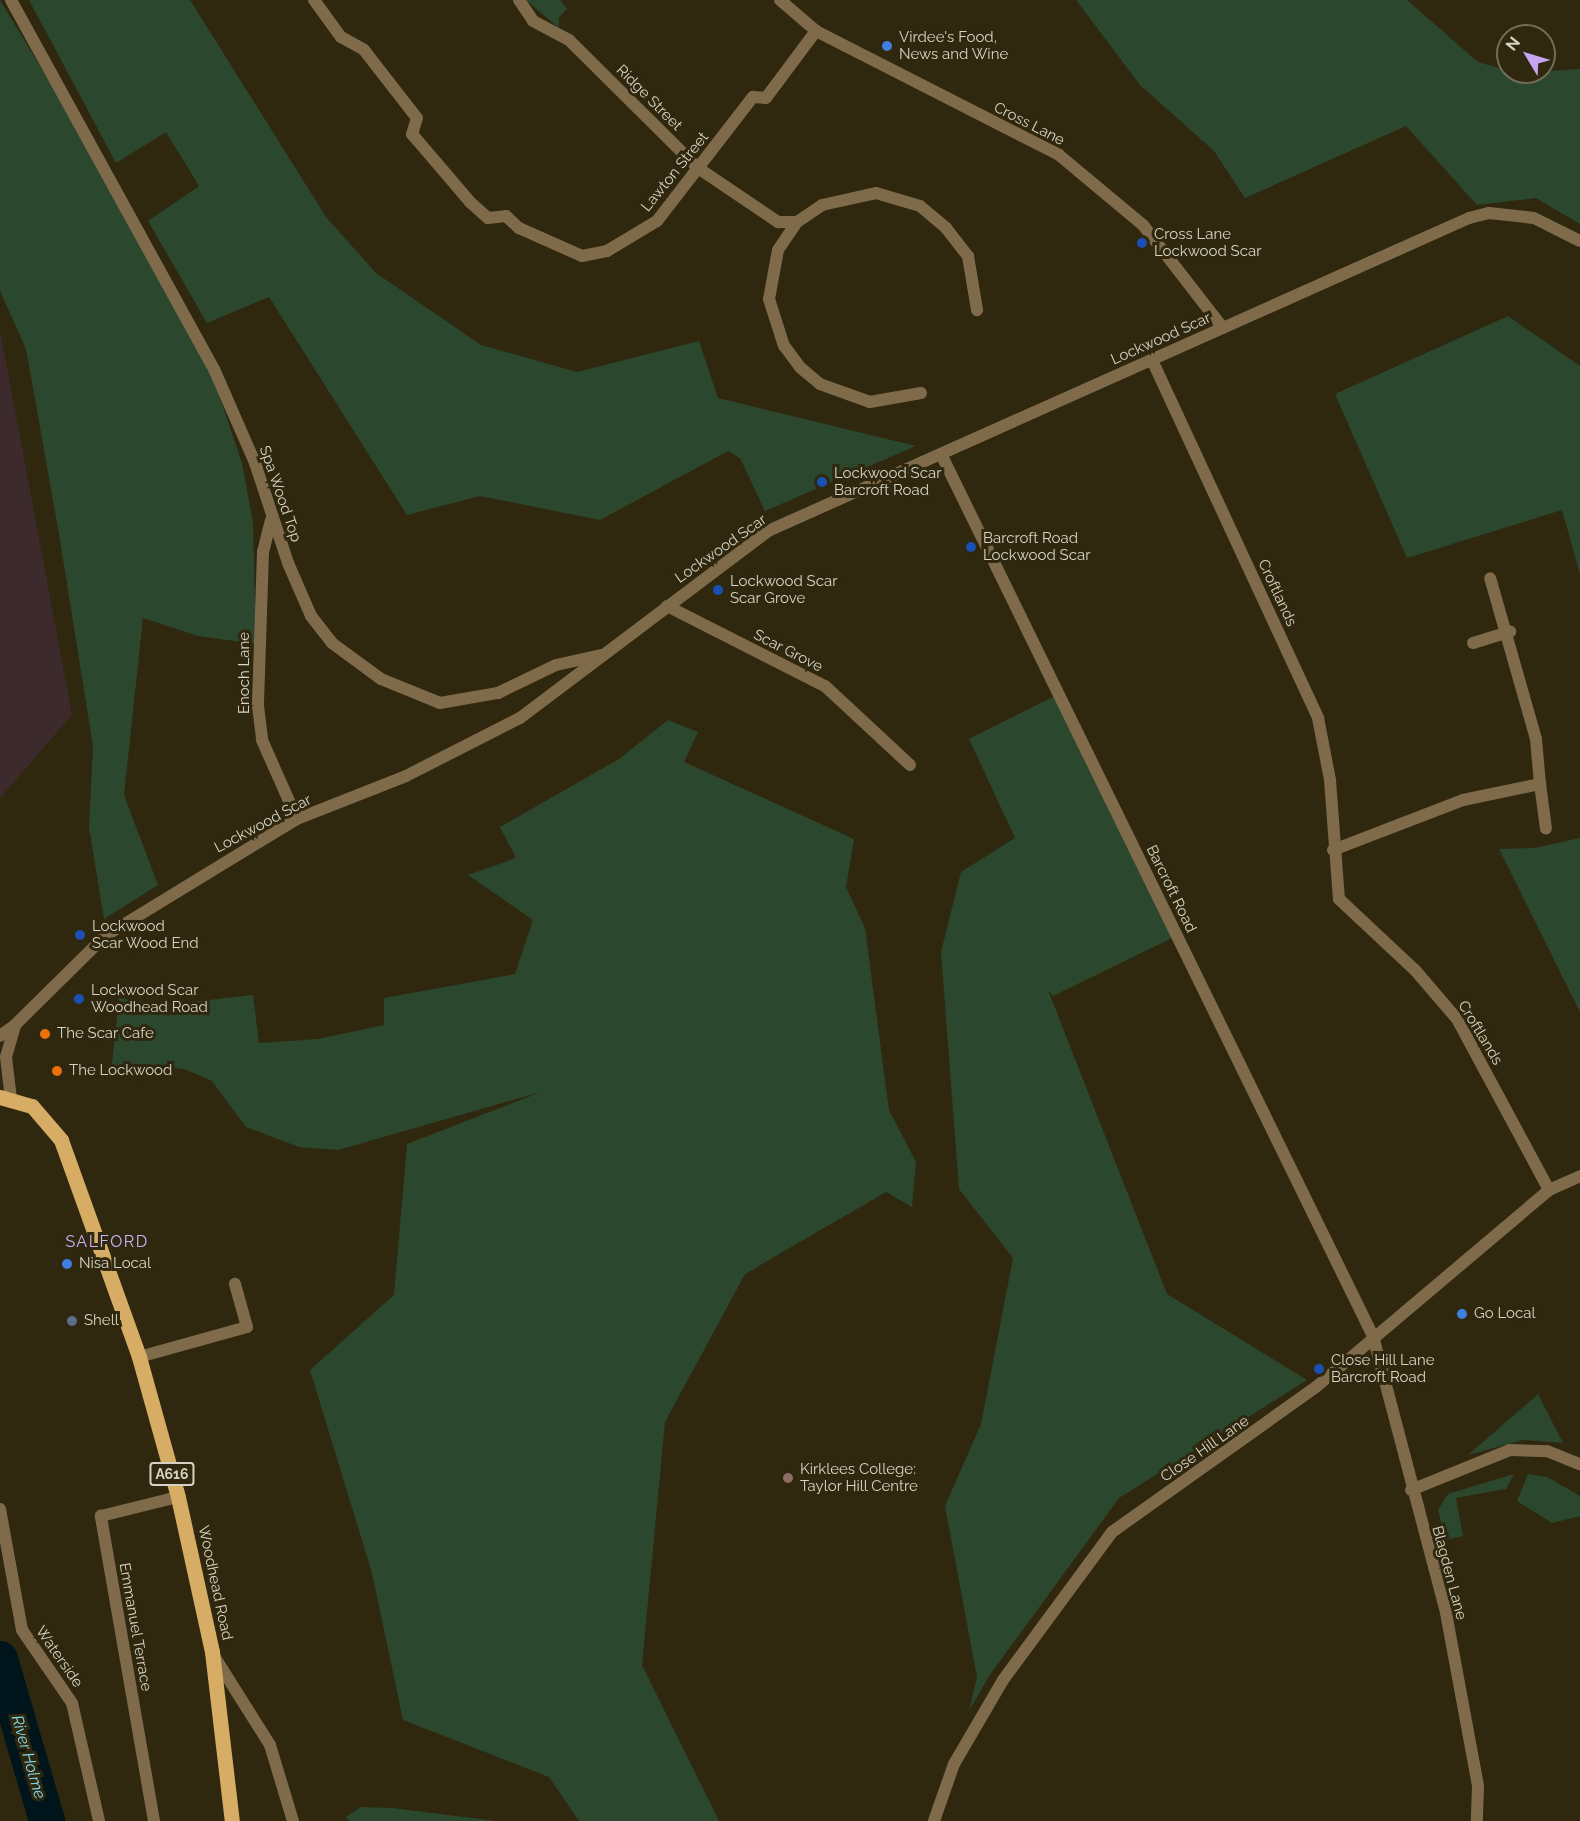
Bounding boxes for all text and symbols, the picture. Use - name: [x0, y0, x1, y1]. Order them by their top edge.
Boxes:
- north arrow: [1496, 24, 1556, 84]
- place label: Virdee's Food, News and Wine: [899, 28, 1009, 63]
- text: N: [1502, 33, 1524, 55]
- marker: Virdee's Food, News and Wine: [880, 39, 894, 53]
- street label: Ridge Street: [612, 61, 686, 135]
- street label: Cross Lane: [991, 98, 1067, 150]
- street label: Lawton Street: [638, 129, 712, 215]
- place label: Cross Lane Lockwood Scar: [1154, 225, 1261, 260]
- marker: Cross Lane Lockwood Scar: [1135, 236, 1149, 250]
- street label: Lockwood Scar: [1108, 309, 1214, 369]
- street label: Spa Wood Top: [255, 443, 305, 545]
- place label: Lockwood Scar Barcroft Road: [834, 464, 941, 499]
- marker: Lockwood Scar Barcroft Road: [815, 475, 829, 489]
- street label: Lockwood Scar: [672, 511, 770, 587]
- place label: Barcroft Road Lockwood Scar: [983, 529, 1090, 564]
- marker: Barcroft Road Lockwood Scar: [964, 540, 978, 554]
- street label: Croftlands: [1254, 557, 1300, 629]
- place label: Lockwood Scar Scar Grove: [730, 572, 837, 607]
- marker: Lockwood Scar Scar Grove: [711, 583, 725, 597]
- street label: Scar Grove: [750, 626, 826, 676]
- street label: Enoch Lane: [236, 632, 254, 714]
- street label: Lockwood Scar: [211, 791, 315, 857]
- street label: Barcroft Road: [1142, 842, 1200, 936]
- place label: Lockwood Scar Wood End: [92, 917, 199, 952]
- marker: Lockwood Scar Wood End: [73, 928, 87, 942]
- place label: Lockwood Scar Woodhead Road: [91, 981, 208, 1016]
- marker: Lockwood Scar Woodhead Road: [72, 992, 86, 1006]
- street label: Croftlands: [1454, 998, 1506, 1068]
- place label: The Scar Cafe: [57, 1025, 154, 1043]
- marker: The Scar Cafe: [38, 1027, 52, 1041]
- place label: The Lockwood: [69, 1062, 172, 1080]
- marker: The Lockwood: [50, 1064, 64, 1078]
- district label: SALFORD: [65, 1232, 149, 1252]
- place label: Nisa Local: [79, 1255, 151, 1273]
- marker: Nisa Local: [60, 1257, 74, 1271]
- place label: Go Local: [1474, 1305, 1535, 1323]
- marker: Go Local: [1455, 1307, 1469, 1321]
- place label: Shell: [84, 1312, 119, 1330]
- marker: Shell: [65, 1314, 79, 1328]
- place label: Close Hill Lane Barcroft Road: [1331, 1351, 1435, 1386]
- marker: Close Hill Lane Barcroft Road: [1312, 1362, 1326, 1376]
- street label: Close Hill Lane: [1157, 1412, 1253, 1486]
- place label: Kirklees College: Taylor Hill Centre: [800, 1460, 919, 1495]
- road number: A616: [148, 1463, 196, 1485]
- marker: Kirklees College: Taylor Hill Centre: [781, 1471, 795, 1485]
- street label: Woodhead Road: [194, 1524, 236, 1642]
- street label: Blagden Lane: [1428, 1524, 1470, 1622]
- street label: Emmanuel Terrace: [115, 1561, 155, 1693]
- street label: Waterside: [31, 1623, 87, 1691]
- water label: River Holme: [7, 1713, 49, 1801]

